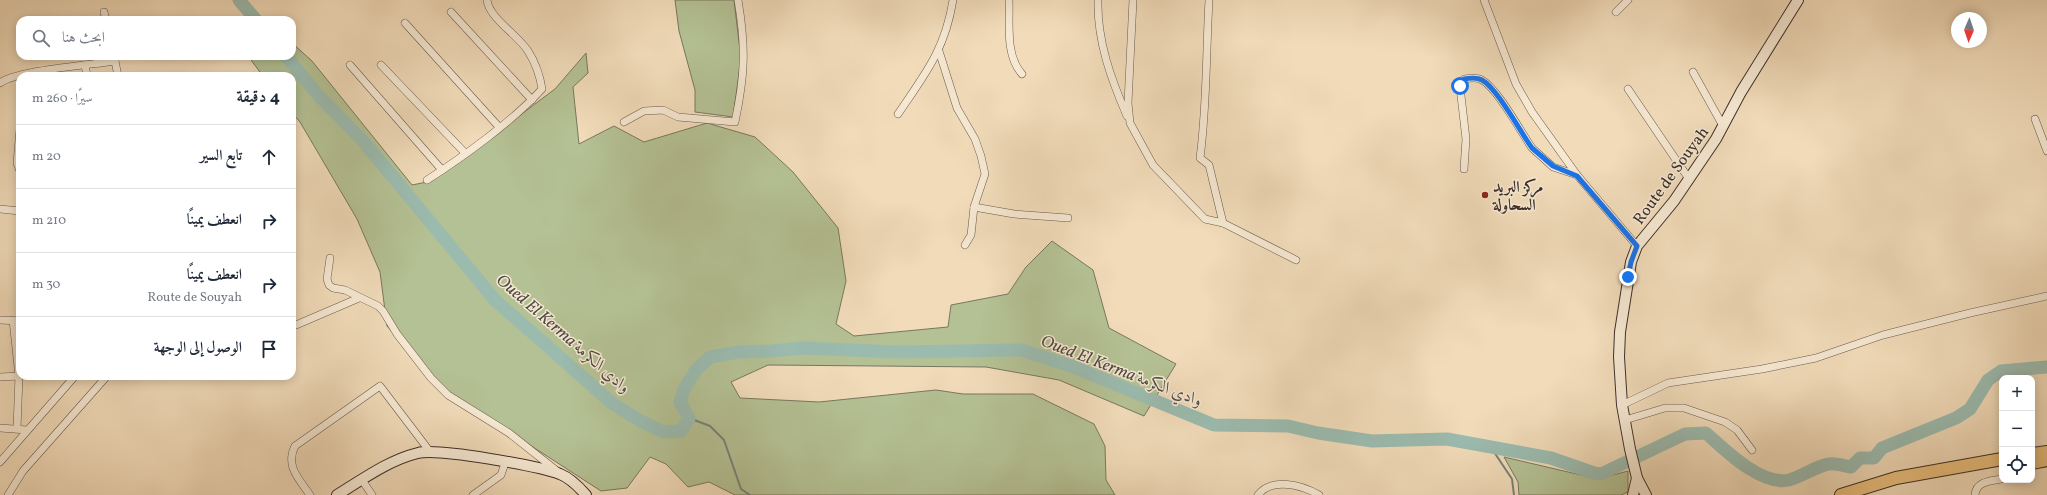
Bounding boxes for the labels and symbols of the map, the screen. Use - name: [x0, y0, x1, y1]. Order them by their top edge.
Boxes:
- north arrow: [1951, 12, 1987, 48]
- route start: [1451, 77, 1469, 95]
- street label: Route de Souyah: [1629, 123, 1715, 230]
- place label: مركز البريد السحاولة: [1492, 177, 1543, 217]
- marker: مركز البريد السحاولة: [1480, 190, 1490, 200]
- route end: [1619, 268, 1637, 286]
- water label: Oued El Kerma وادي الكرمة: [490, 269, 635, 400]
- water label: Oued El Kerma وادي الكرمة: [1037, 330, 1206, 414]

